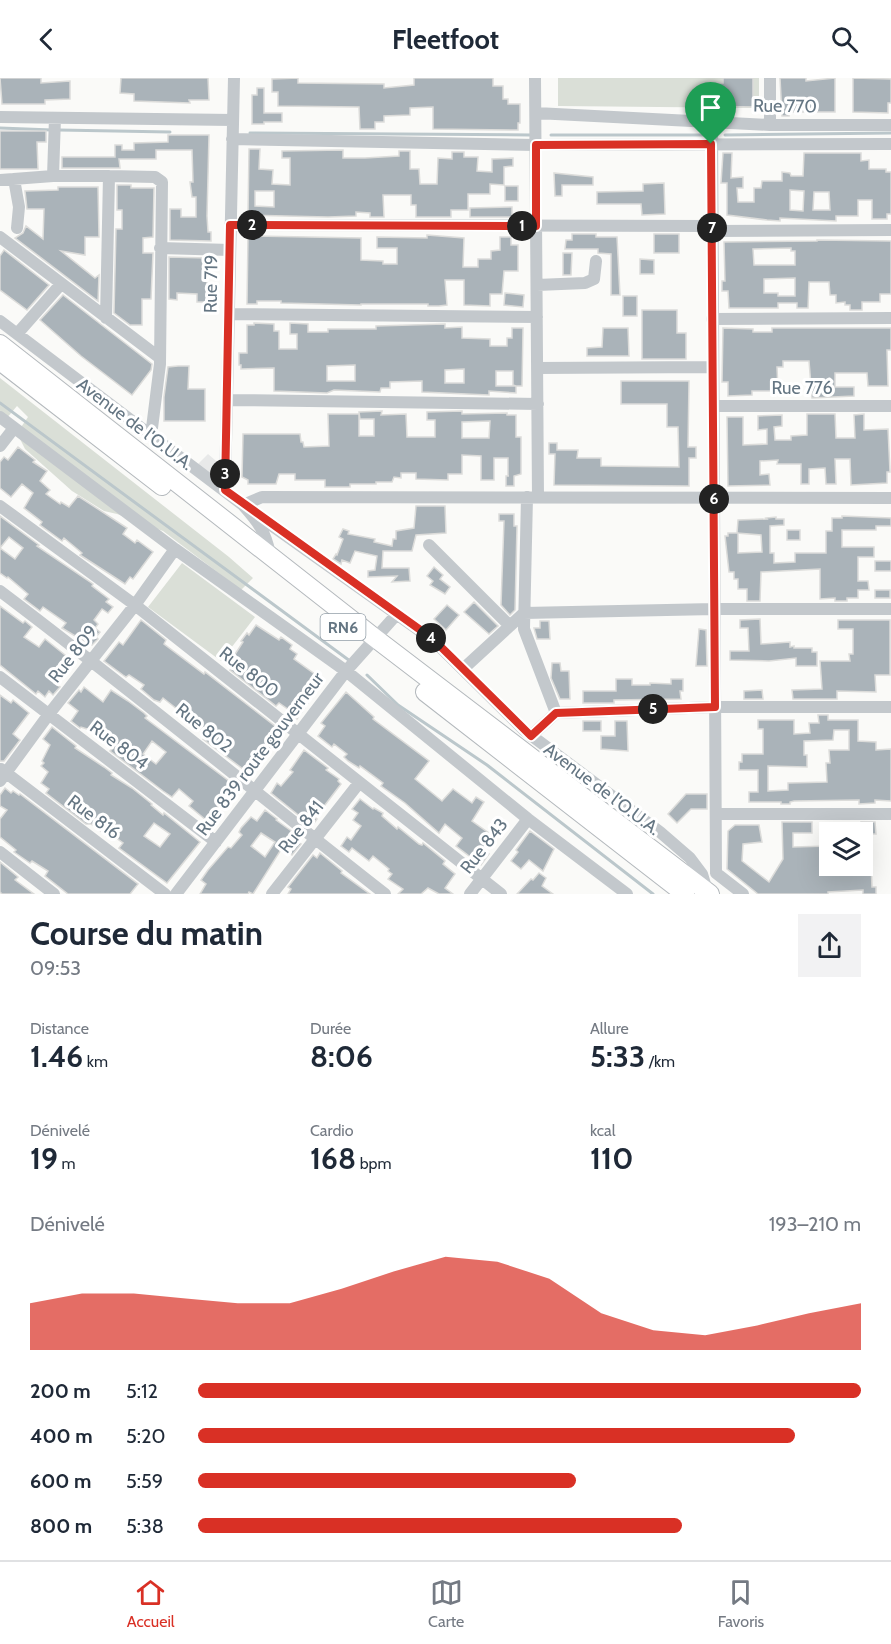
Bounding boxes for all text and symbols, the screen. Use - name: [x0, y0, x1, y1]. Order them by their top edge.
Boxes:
- icon: back: [30, 23, 63, 56]
- text: Fleetfoot: [392, 23, 499, 56]
- icon: search: [828, 23, 861, 56]
- pin: [685, 82, 736, 144]
- icon: arrive: [694, 91, 727, 124]
- street label: Rue 770: [753, 94, 817, 118]
- pin: 2: [237, 210, 267, 240]
- pin: 1: [507, 211, 537, 241]
- pin: 7: [697, 213, 727, 243]
- text: 2: [248, 215, 256, 234]
- text: 1: [519, 216, 525, 235]
- text: 7: [708, 218, 716, 237]
- street label: Rue 719: [199, 255, 223, 313]
- street label: Avenue de l'O.U.A.: [72, 373, 198, 475]
- street label: Rue 776: [771, 377, 833, 399]
- pin: 3: [210, 459, 240, 489]
- text: 3: [221, 464, 229, 483]
- pin: 6: [699, 484, 729, 514]
- text: 6: [710, 489, 719, 508]
- road number: RN6: [320, 614, 366, 640]
- street label: Rue 809: [44, 621, 102, 687]
- pin: 4: [416, 623, 446, 653]
- text: 4: [426, 628, 436, 647]
- street label: Rue 800: [215, 642, 283, 702]
- street label: Rue 839 route gouverneur: [191, 668, 329, 840]
- pin: 5: [638, 694, 668, 724]
- street label: Rue 802: [171, 699, 237, 757]
- text: 5: [649, 699, 657, 718]
- street label: Rue 804: [86, 716, 152, 774]
- street label: Avenue de l'O.U.A.: [539, 738, 665, 840]
- street label: Rue 816: [63, 790, 125, 844]
- street label: Rue 841: [274, 796, 328, 858]
- street label: Rue 843: [456, 814, 512, 878]
- map controls: [819, 822, 873, 876]
- button: layers: [819, 822, 873, 876]
- text: Course du matin: [30, 913, 263, 953]
- button: share: [798, 914, 861, 977]
- text: 09:53: [30, 956, 81, 980]
- text: Distance: [30, 1019, 89, 1038]
- text: Durée: [310, 1019, 351, 1038]
- text: Allure: [590, 1019, 629, 1038]
- text: 1.46: [30, 1038, 83, 1075]
- text: 8:06: [310, 1038, 373, 1075]
- text: 5:33: [590, 1038, 645, 1075]
- text: km: [83, 1052, 108, 1071]
- text: /km: [645, 1052, 675, 1071]
- text: Dénivelé: [30, 1121, 90, 1140]
- text: Cardio: [310, 1121, 353, 1140]
- text: kcal: [590, 1121, 616, 1140]
- text: 19: [30, 1140, 58, 1177]
- text: 168: [310, 1140, 356, 1177]
- text: 110: [590, 1140, 633, 1177]
- text: m: [58, 1154, 76, 1173]
- text: bpm: [356, 1154, 392, 1173]
- text: Dénivelé: [30, 1212, 105, 1236]
- text: 193–210 m: [769, 1212, 861, 1236]
- text: 200 m: [30, 1379, 91, 1403]
- text: 5:12: [126, 1379, 158, 1403]
- text: 400 m: [30, 1424, 93, 1448]
- text: 5:20: [126, 1424, 165, 1448]
- text: 600 m: [30, 1469, 91, 1493]
- text: 5:59: [126, 1469, 163, 1493]
- text: 800 m: [30, 1514, 92, 1538]
- text: 5:38: [126, 1514, 164, 1538]
- tab: Accueil: [127, 1576, 175, 1631]
- tab: Carte: [428, 1576, 464, 1631]
- tab: Favoris: [718, 1576, 764, 1631]

